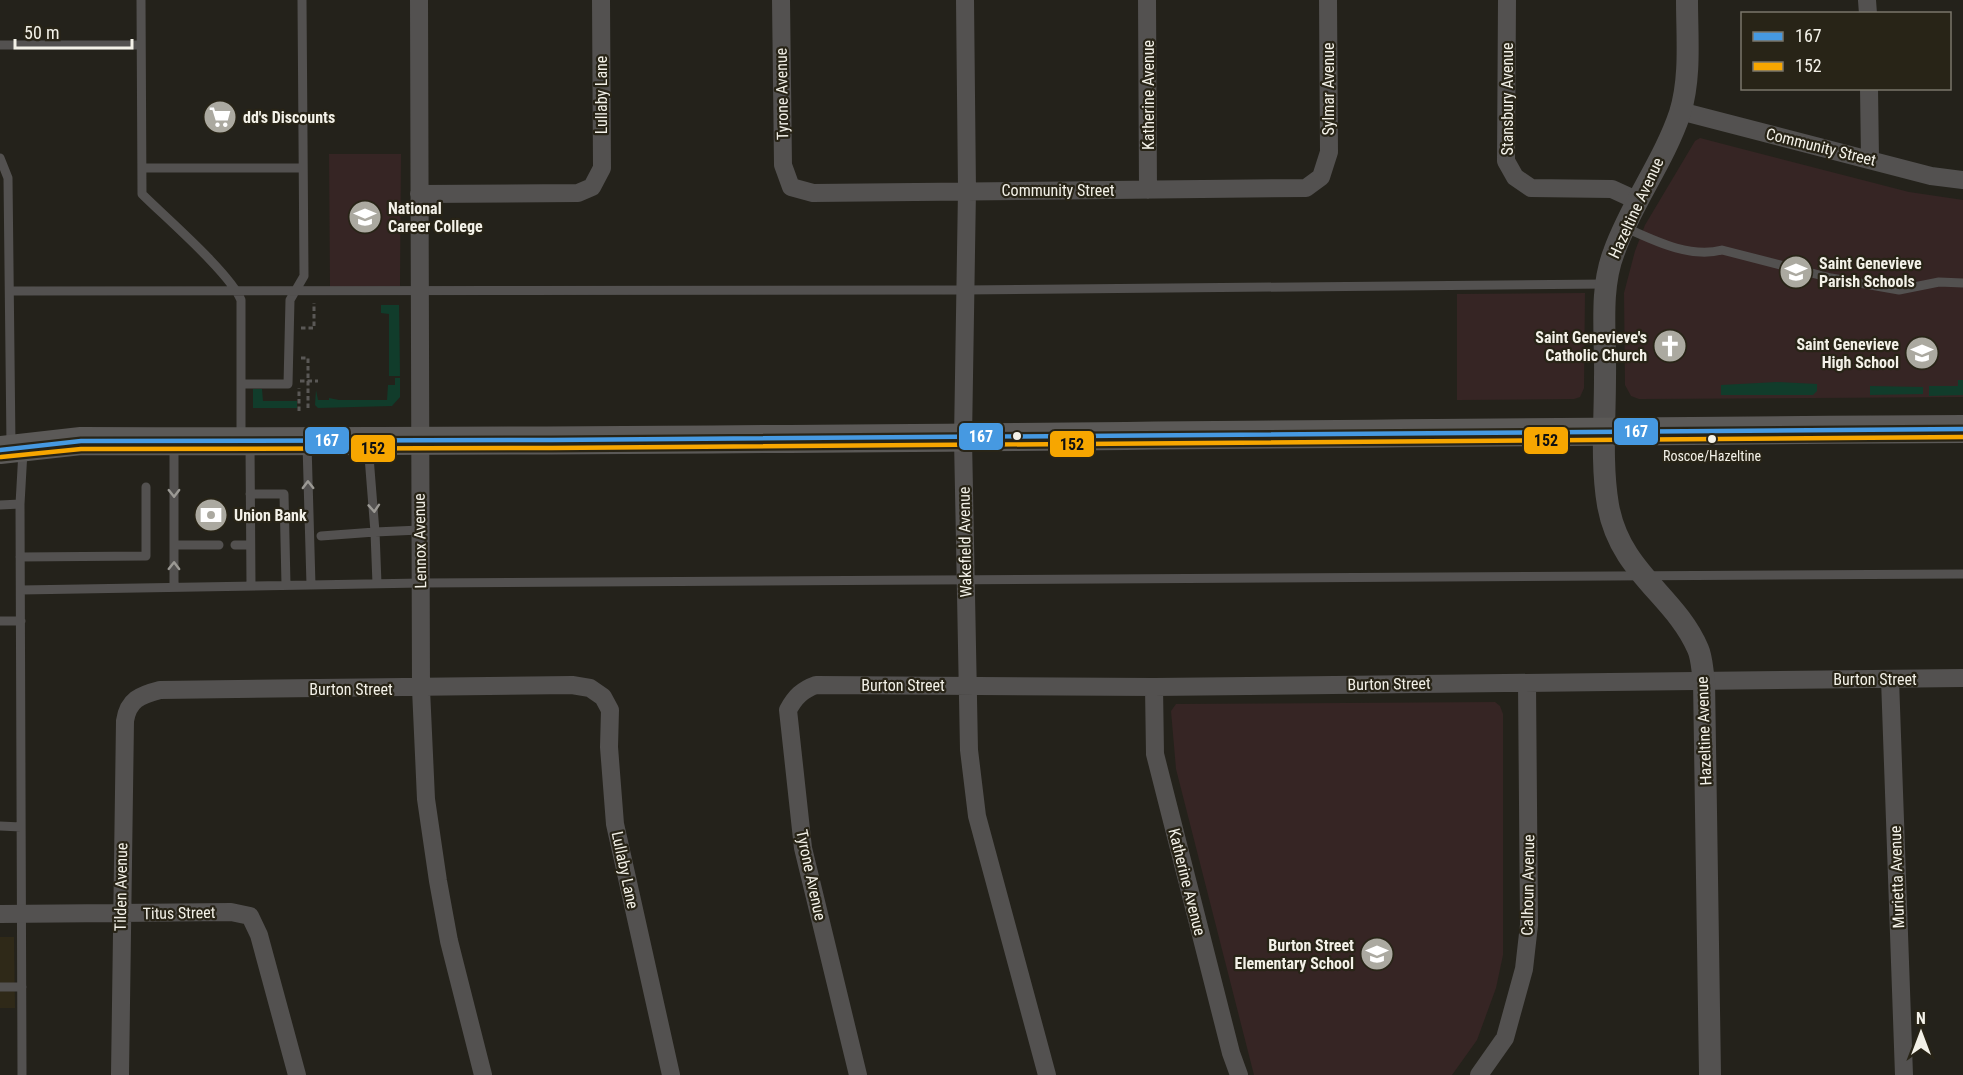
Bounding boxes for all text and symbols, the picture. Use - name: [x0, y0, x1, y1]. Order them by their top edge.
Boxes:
- scale bar: [15, 12, 132, 50]
- legend: [1741, 12, 1951, 90]
- text: 50 m: [24, 22, 59, 43]
- text: 167: [1795, 25, 1822, 46]
- street label: Katherine Avenue: [1139, 40, 1158, 150]
- street label: Sylmar Avenue: [1319, 43, 1338, 135]
- street label: Stansbury Avenue: [1498, 43, 1517, 155]
- street label: Tyrone Avenue: [772, 48, 792, 140]
- text: 152: [1795, 55, 1822, 76]
- street label: Lullaby Lane: [592, 56, 611, 134]
- supermarket icon: dd's Discounts: [202, 99, 238, 135]
- place label: dd's Discounts: [243, 108, 335, 127]
- street label: Community Street: [1764, 124, 1878, 170]
- street label: Hazeltine Avenue: [1604, 155, 1668, 261]
- street label: Community Street: [1002, 181, 1115, 200]
- school or university icon: National Career College: [347, 199, 383, 235]
- place label: National Career College: [388, 199, 483, 236]
- school or university icon: Saint Genevieve Parish Schools: [1778, 254, 1814, 290]
- place label: Saint Genevieve Parish Schools: [1819, 254, 1922, 291]
- place label: Saint Genevieve's Catholic Church: [1535, 328, 1647, 365]
- church icon: Saint Genevieve's Catholic Church: [1652, 328, 1688, 364]
- place label: Saint Genevieve High School: [1796, 335, 1899, 372]
- school or university icon: Saint Genevieve High School: [1904, 335, 1940, 371]
- line badge: 167: [1613, 417, 1659, 446]
- line badge: 167: [958, 422, 1004, 451]
- text: 167: [1624, 422, 1648, 441]
- line badge: 167: [304, 426, 350, 455]
- line badge: 152: [1523, 426, 1569, 455]
- text: 167: [969, 427, 993, 446]
- unlabelled marker: [1011, 430, 1023, 442]
- line badge: 152: [1049, 430, 1095, 458]
- text: 167: [315, 431, 339, 450]
- text: 152: [1534, 431, 1558, 450]
- marker: Roscoe/Hazeltine: [1706, 433, 1718, 445]
- line badge: 152: [350, 434, 396, 463]
- text: 152: [1060, 435, 1084, 454]
- text: 152: [361, 439, 385, 458]
- place label: Roscoe/Hazeltine: [1663, 448, 1761, 464]
- one-way arrow: [302, 480, 314, 489]
- street label: Wakefield Avenue: [955, 486, 975, 598]
- one-way arrow: [168, 489, 180, 498]
- street label: Lennox Avenue: [410, 493, 430, 589]
- bank icon: Union Bank: [193, 497, 229, 533]
- one-way arrow: [367, 503, 380, 512]
- place label: Union Bank: [234, 506, 307, 525]
- one-way arrow: [168, 562, 181, 571]
- street label: Burton Street: [1833, 670, 1917, 689]
- street label: Burton Street: [1347, 674, 1431, 694]
- street label: Burton Street: [861, 676, 945, 695]
- street label: Hazeltine Avenue: [1693, 676, 1715, 786]
- street label: Burton Street: [309, 680, 393, 699]
- street label: Murietta Avenue: [1886, 825, 1908, 929]
- street label: Katherine Avenue: [1164, 826, 1210, 938]
- street label: Tyrone Avenue: [792, 828, 830, 922]
- street label: Lullaby Lane: [608, 830, 642, 910]
- street label: Calhoun Avenue: [1518, 834, 1538, 936]
- street label: Tilden Avenue: [111, 843, 131, 931]
- street label: Titus Street: [142, 903, 216, 923]
- place label: Burton Street Elementary School: [1235, 936, 1354, 973]
- school or university icon: Burton Street Elementary School: [1359, 936, 1395, 972]
- north arrow: [1891, 1003, 1951, 1063]
- text: N: [1916, 1009, 1926, 1028]

